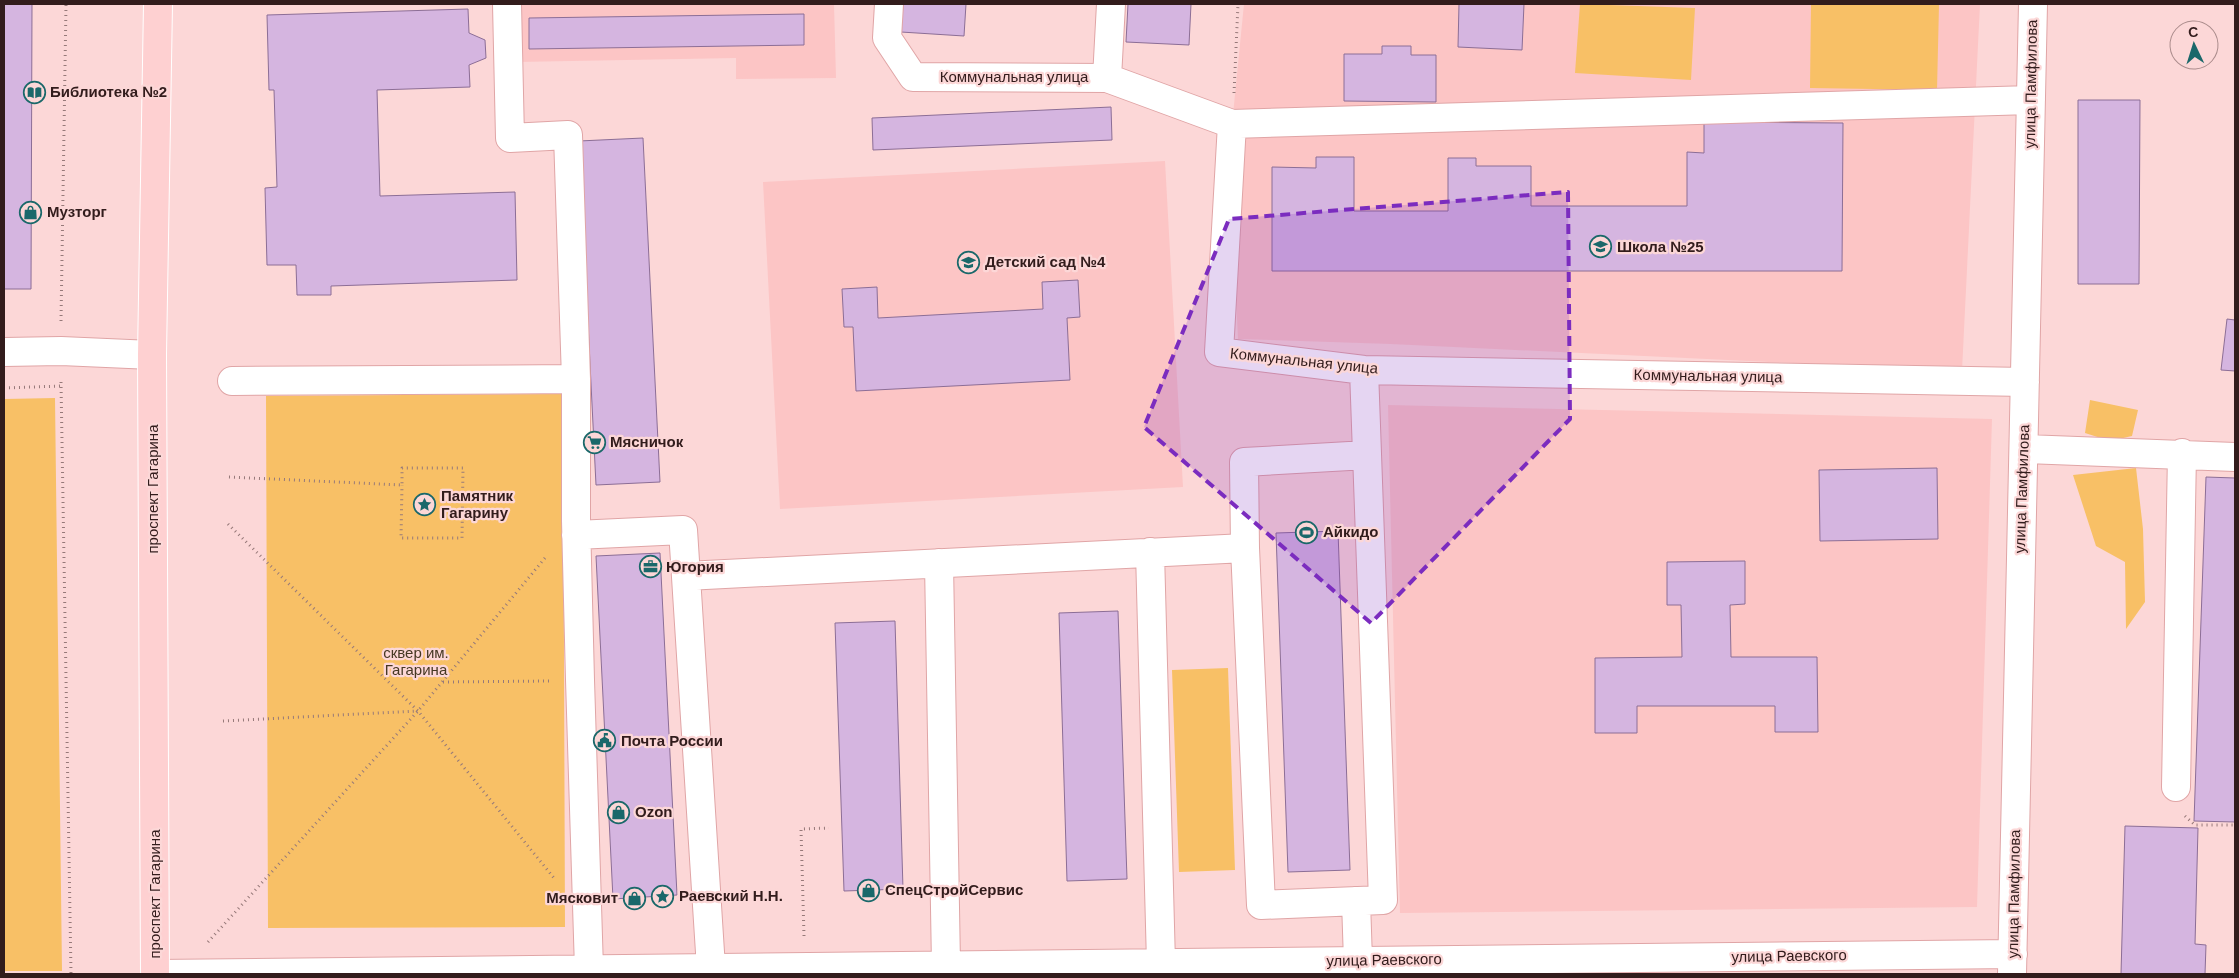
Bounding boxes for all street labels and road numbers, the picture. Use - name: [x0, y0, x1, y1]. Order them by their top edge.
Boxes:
- street label: улица Памфилова: [2021, 19, 2040, 149]
- street label: Коммунальная улица: [940, 68, 1089, 85]
- street label: Коммунальная улица: [1229, 344, 1380, 377]
- street label: Коммунальная улица: [1634, 366, 1783, 385]
- street label: проспект Гагарина: [144, 424, 161, 554]
- street label: улица Памфилова: [2011, 424, 2032, 554]
- street label: проспект Гагарина: [146, 829, 163, 959]
- street label: улица Памфилова: [2004, 829, 2023, 959]
- street label: улица Раевского: [1731, 946, 1847, 965]
- street label: улица Раевского: [1326, 950, 1442, 969]

